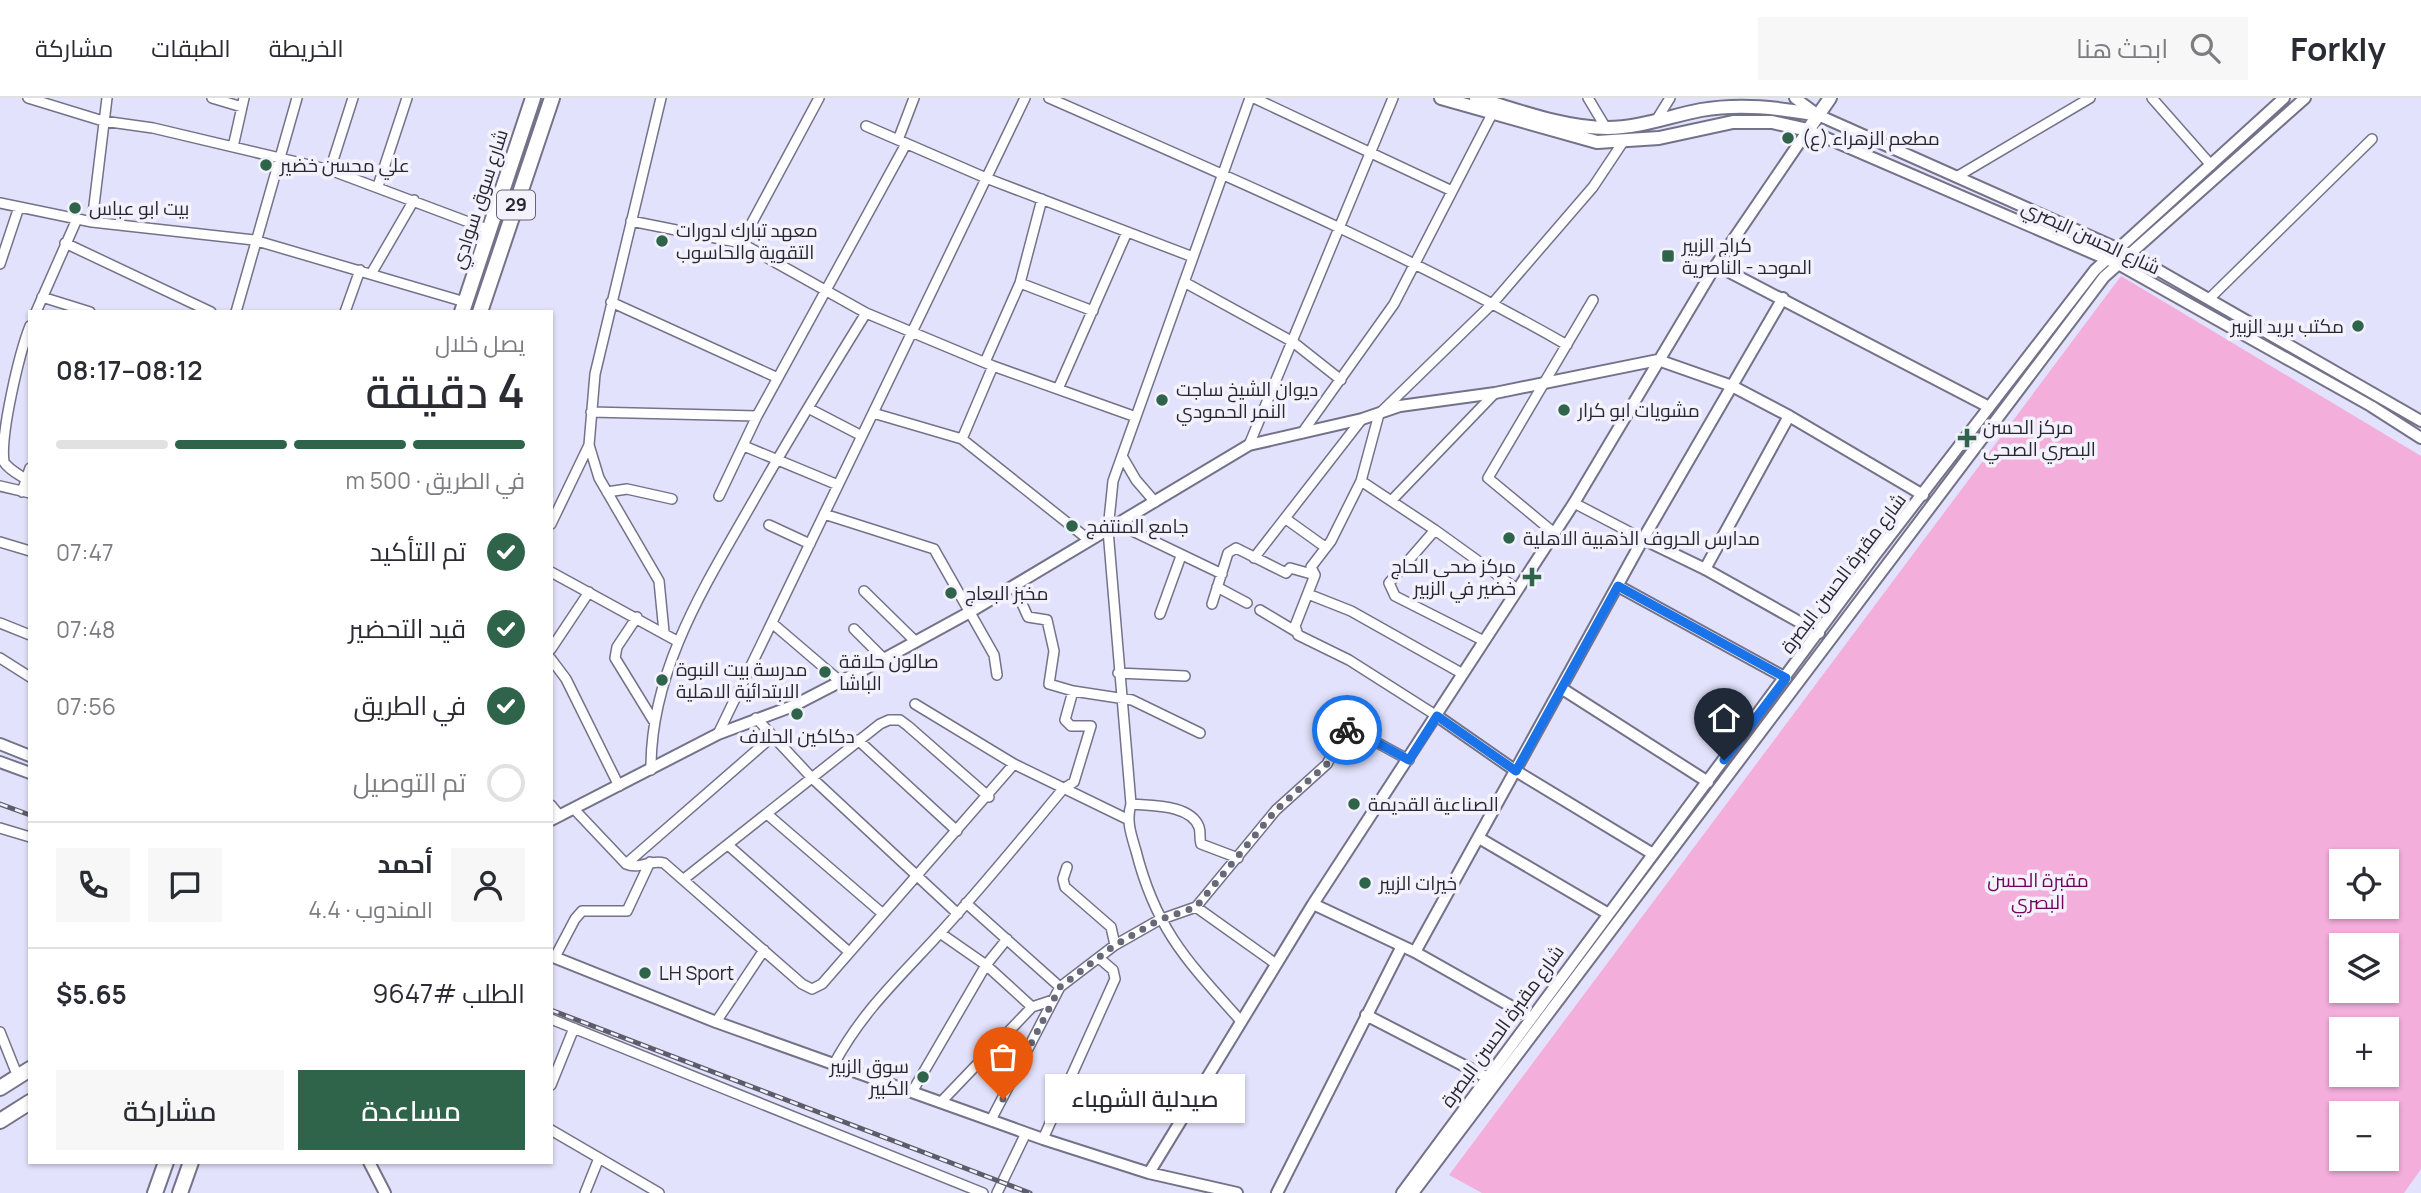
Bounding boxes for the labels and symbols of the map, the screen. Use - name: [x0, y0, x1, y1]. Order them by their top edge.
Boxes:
- place label: مطعم الزهراء (ع): [1802, 125, 1940, 152]
- street label: شارع سوق سوادي: [444, 126, 516, 273]
- marker: مطعم الزهراء (ع): [1780, 130, 1796, 146]
- place label: علي محسن خضير: [279, 152, 410, 180]
- marker: علي محسن خضير: [258, 157, 274, 173]
- road number: 29: [497, 190, 535, 220]
- street label: شارع الحسن البصري: [2017, 194, 2164, 282]
- place label: بيت ابو عباس: [89, 195, 189, 221]
- marker: بيت ابو عباس: [67, 200, 83, 216]
- place label: معهد تبارك لدورات التقوية والحاسوب: [676, 217, 818, 265]
- place label: كراج الزبير الموحد - الناصرية: [1681, 232, 1812, 280]
- marker: معهد تبارك لدورات التقوية والحاسوب: [654, 233, 670, 249]
- marker: كراج الزبير الموحد - الناصرية: [1660, 248, 1676, 264]
- place label: مكتب بريد الزبير: [2230, 313, 2344, 339]
- marker: مكتب بريد الزبير: [2350, 318, 2366, 334]
- place label: ديوان الشيخ ساجت النمر الحمودي: [1176, 376, 1318, 426]
- marker: ديوان الشيخ ساجت النمر الحمودي: [1154, 392, 1170, 408]
- place label: مشويات ابو كرار: [1577, 397, 1700, 423]
- marker: مشويات ابو كرار: [1556, 402, 1572, 418]
- place label: مركز الحسن البصري الصحي: [1983, 414, 2096, 464]
- marker: مركز الحسن البصري الصحي: [1957, 428, 1977, 448]
- street label: شارع مقبرة الحسن البصرة: [1774, 488, 1913, 659]
- place label: جامع المنتفج: [1086, 513, 1189, 540]
- marker: جامع المنتفج: [1064, 518, 1080, 534]
- place label: مدارس الحروف الذهبية الاهلية: [1523, 525, 1760, 551]
- marker: مدارس الحروف الذهبية الاهلية: [1501, 530, 1517, 546]
- place label: مركز صحي الحاج خضير في الزبير: [1391, 553, 1516, 603]
- marker: مركز صحي الحاج خضير في الزبير: [1522, 567, 1542, 587]
- place label: مخبز البعاج: [965, 580, 1048, 607]
- marker: مخبز البعاج: [943, 585, 959, 601]
- place label: صالون حلاقة الباشا: [839, 648, 939, 696]
- place label: مدرسة بيت النبوة الابتدائية الاهلية: [676, 656, 807, 704]
- marker: صالون حلاقة الباشا: [817, 664, 833, 680]
- marker: مدرسة بيت النبوة الابتدائية الاهلية: [654, 672, 670, 688]
- pin: [1694, 688, 1754, 760]
- courier: [1312, 695, 1382, 765]
- marker: دكاكين الحلاف: [789, 706, 805, 722]
- place label: دكاكين الحلاف: [739, 723, 855, 749]
- place label: الصناعية القديمة: [1368, 791, 1499, 817]
- marker: الصناعية القديمة: [1346, 796, 1362, 812]
- park label: مقبرة الحسن البصري: [1987, 867, 2089, 917]
- place label: خيرات الزبير: [1378, 870, 1457, 896]
- marker: خيرات الزبير: [1357, 875, 1373, 891]
- street label: شارع مقبرة الحسن البصرة: [1434, 940, 1570, 1113]
- place label: LH Sport: [659, 960, 734, 986]
- marker: LH Sport: [637, 965, 653, 981]
- pin: [973, 1027, 1033, 1099]
- place label: سوق الزبير الكبير: [829, 1053, 909, 1101]
- marker: سوق الزبير الكبير: [915, 1069, 931, 1085]
- callout: صيدلية الشهباء: [1045, 1074, 1244, 1124]

